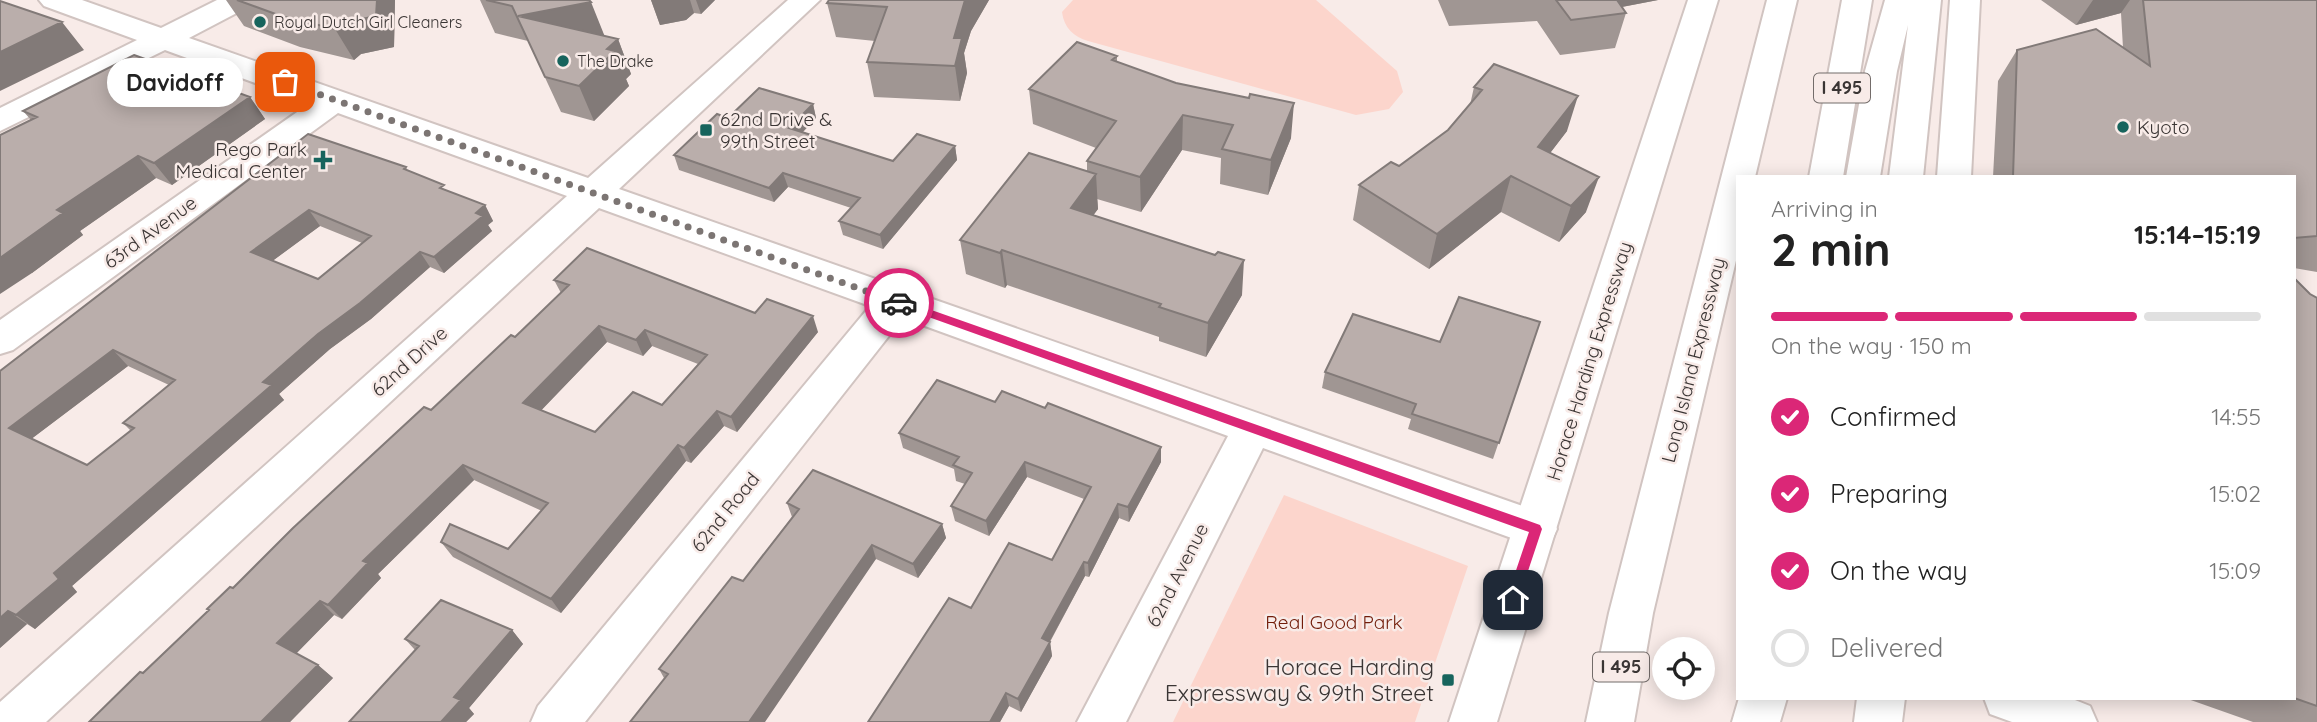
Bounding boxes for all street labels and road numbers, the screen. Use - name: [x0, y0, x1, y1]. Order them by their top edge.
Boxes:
- road number: I 495: [1814, 74, 1870, 102]
- street label: 63rd Avenue: [99, 190, 201, 274]
- street label: Horace Harding Expressway: [1541, 239, 1637, 483]
- street label: Long Island Expressway: [1656, 255, 1730, 465]
- street label: 62nd Drive: [366, 321, 452, 401]
- street label: 62nd Road: [686, 467, 764, 557]
- street label: 62nd Avenue: [1141, 519, 1213, 631]
- road number: I 495: [1593, 652, 1649, 682]

